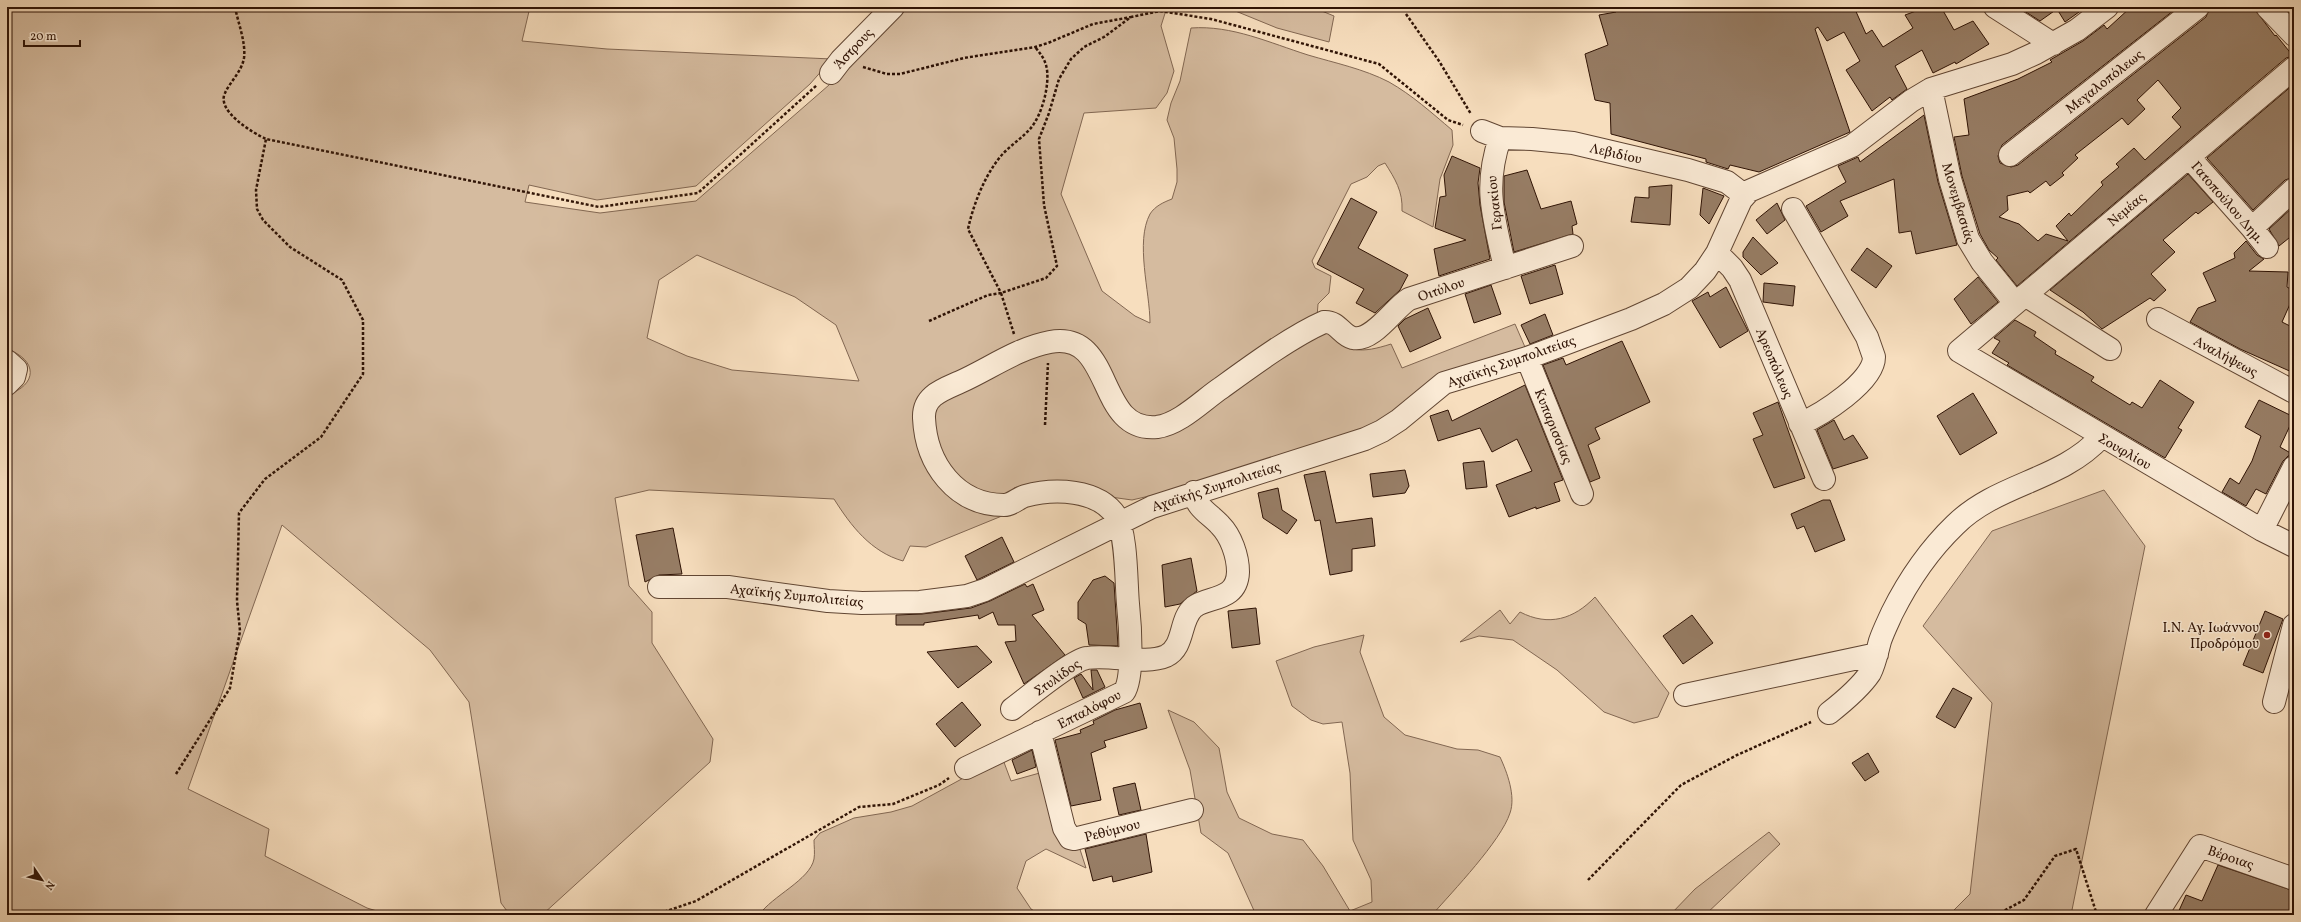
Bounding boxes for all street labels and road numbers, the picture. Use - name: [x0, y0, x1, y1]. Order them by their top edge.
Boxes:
- street label: Άστρους: [830, 24, 878, 74]
- street label: Μεγαλοπόλεως: [2062, 46, 2148, 119]
- street label: Λεβιδίου: [1588, 139, 1644, 170]
- street label: Γατοπούλου Δημ.: [2186, 158, 2268, 248]
- street label: Μονεμβασιάς: [1936, 161, 1979, 246]
- street label: Γερακίου: [1483, 174, 1508, 231]
- street label: Νεμέας: [2104, 189, 2150, 232]
- street label: Οιτύλου: [1416, 273, 1468, 307]
- street label: Αρεοπόλεως: [1750, 325, 1797, 402]
- street label: Αχαϊκής Συμπολιτείας: [1445, 332, 1578, 393]
- street label: Αναλήψεως: [2190, 332, 2261, 382]
- street label: Κυπαρισσίας: [1529, 386, 1576, 467]
- street label: Σουφλίου: [2094, 429, 2155, 475]
- street label: Αχαϊκής Συμπολιτείας: [1150, 458, 1283, 517]
- street label: Αχαϊκής Συμπολιτείας: [729, 580, 865, 613]
- street label: Στυλίδος: [1031, 655, 1085, 701]
- street label: Επταλόφου: [1055, 686, 1125, 734]
- street label: Ρεθύμνου: [1083, 815, 1142, 848]
- street label: Βέροιας: [2205, 842, 2256, 875]

